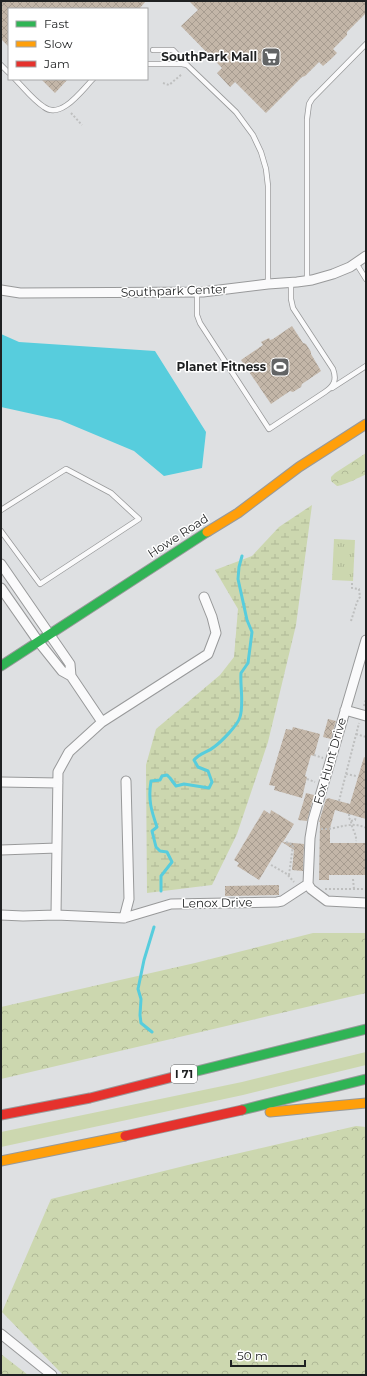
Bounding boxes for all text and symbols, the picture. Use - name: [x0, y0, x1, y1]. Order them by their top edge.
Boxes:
- legend: [8, 8, 148, 80]
- text: Fast: [44, 16, 69, 31]
- text: Slow: [44, 36, 73, 51]
- supermarket icon: SouthPark Mall: [260, 46, 282, 68]
- place label: SouthPark Mall: [161, 49, 257, 64]
- text: Jam: [43, 56, 70, 71]
- street label: Southpark Center: [121, 281, 228, 300]
- sports icon: Planet Fitness: [269, 356, 291, 378]
- place label: Planet Fitness: [177, 359, 267, 374]
- street label: Howe Road: [145, 510, 211, 561]
- street label: Fox Hunt Drive: [310, 716, 349, 806]
- street label: Lenox Drive: [182, 894, 252, 911]
- road number: I 71: [171, 1065, 197, 1083]
- scale bar: [231, 1342, 305, 1368]
- text: 50 m: [237, 1348, 268, 1363]

